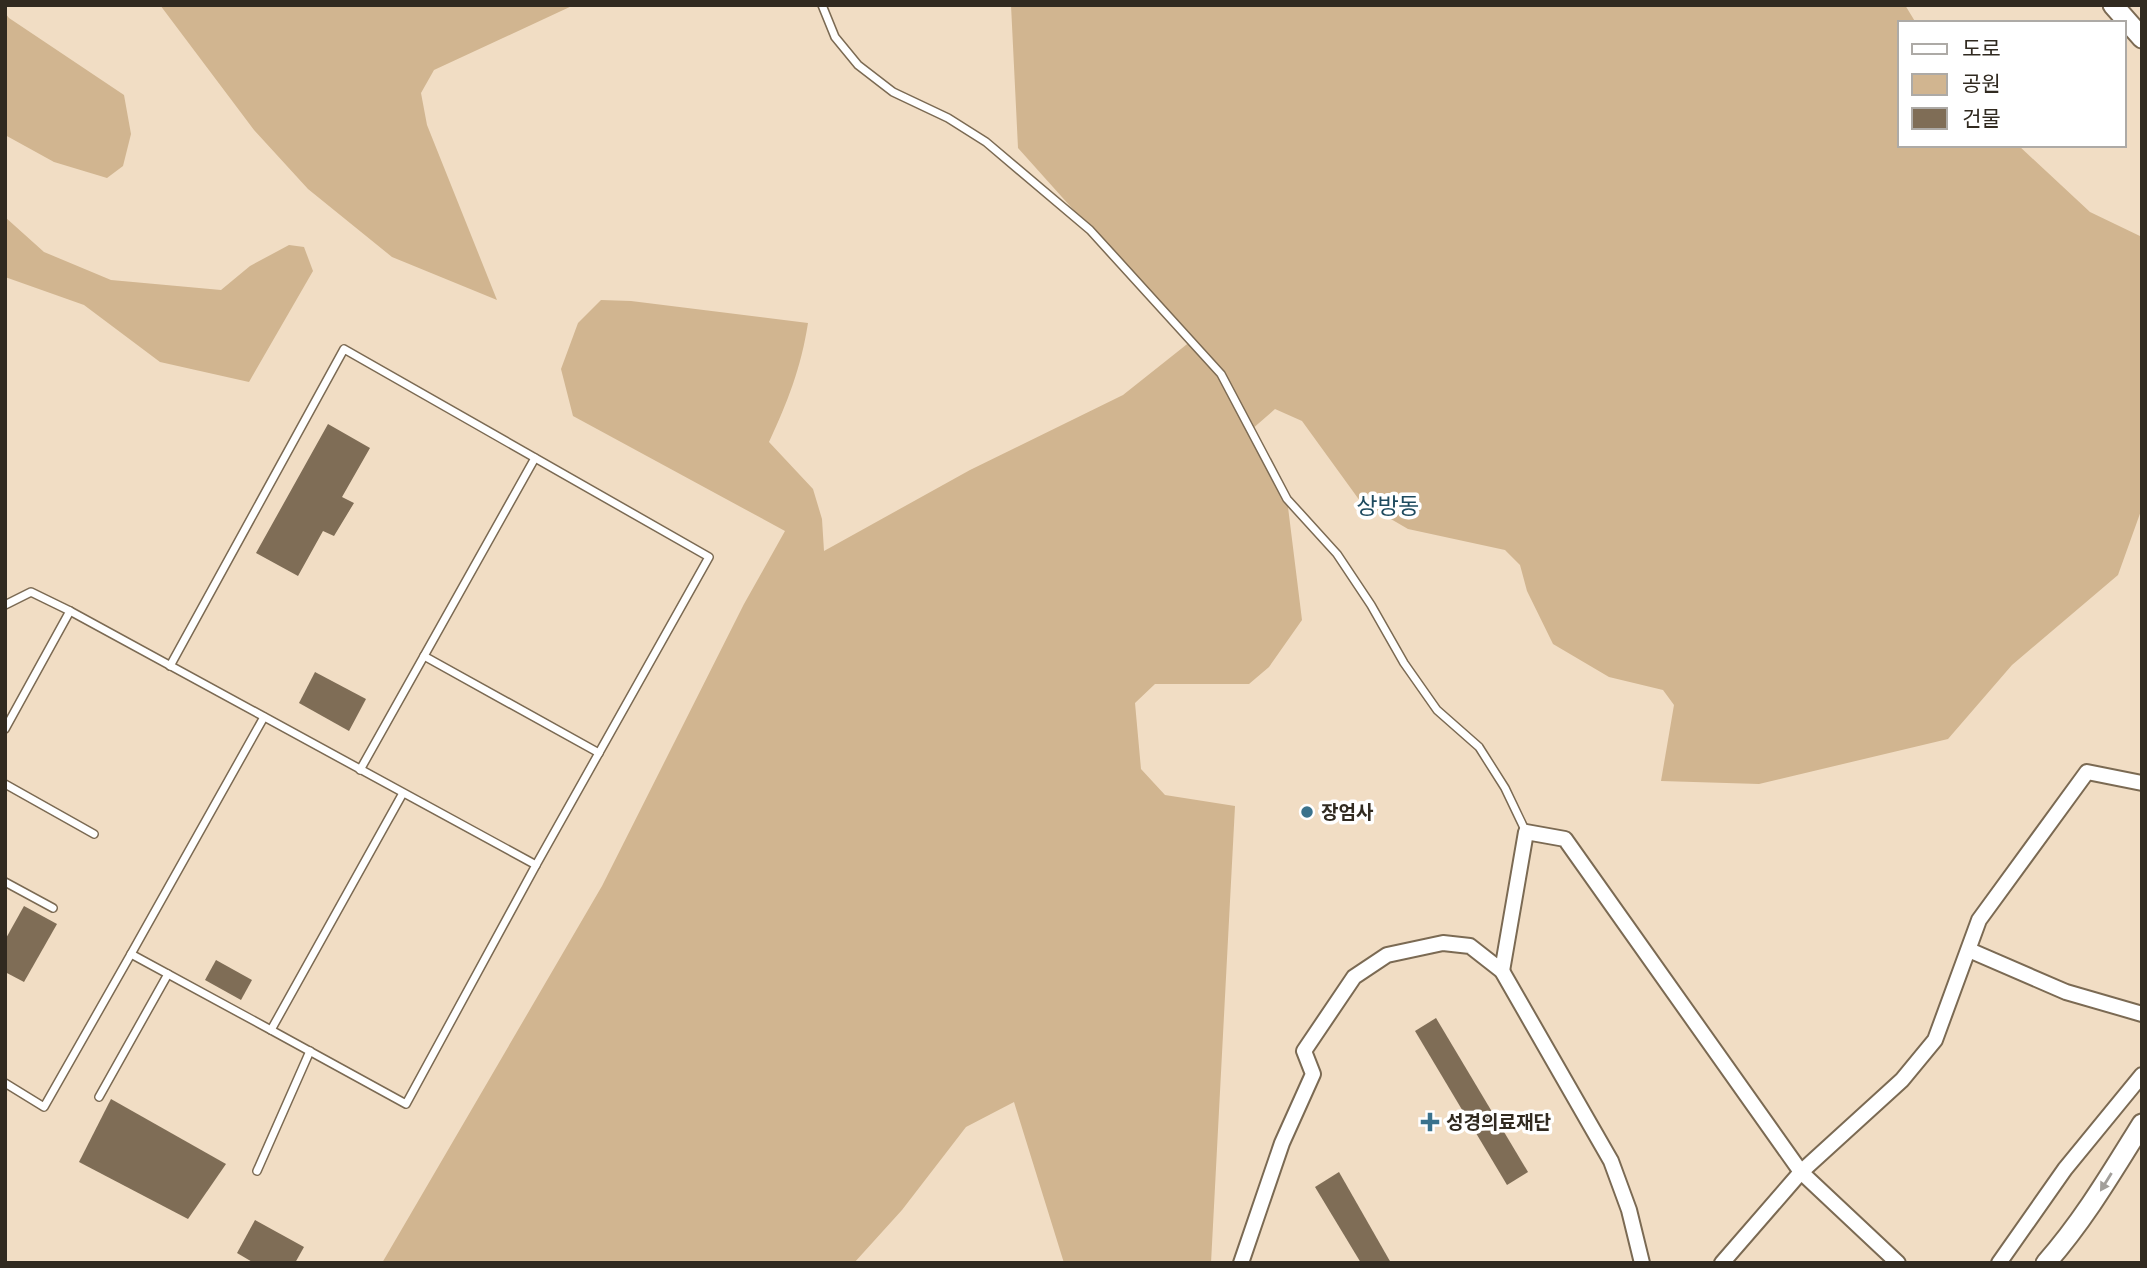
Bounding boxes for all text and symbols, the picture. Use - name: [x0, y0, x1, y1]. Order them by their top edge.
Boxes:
- legend: [1898, 21, 2126, 147]
- text: 도로: [1962, 36, 2001, 60]
- text: 공원: [1962, 71, 2001, 95]
- text: 건물: [1962, 106, 2001, 130]
- district label: 상방동: [1356, 493, 1420, 519]
- place label: 장엄사: [1321, 801, 1374, 823]
- marker: 장엄사: [1299, 804, 1315, 820]
- place label: 성경의료재단: [1446, 1111, 1551, 1133]
- marker: 성경의료재단: [1420, 1112, 1440, 1132]
- one-way arrow: [2100, 1172, 2113, 1191]

